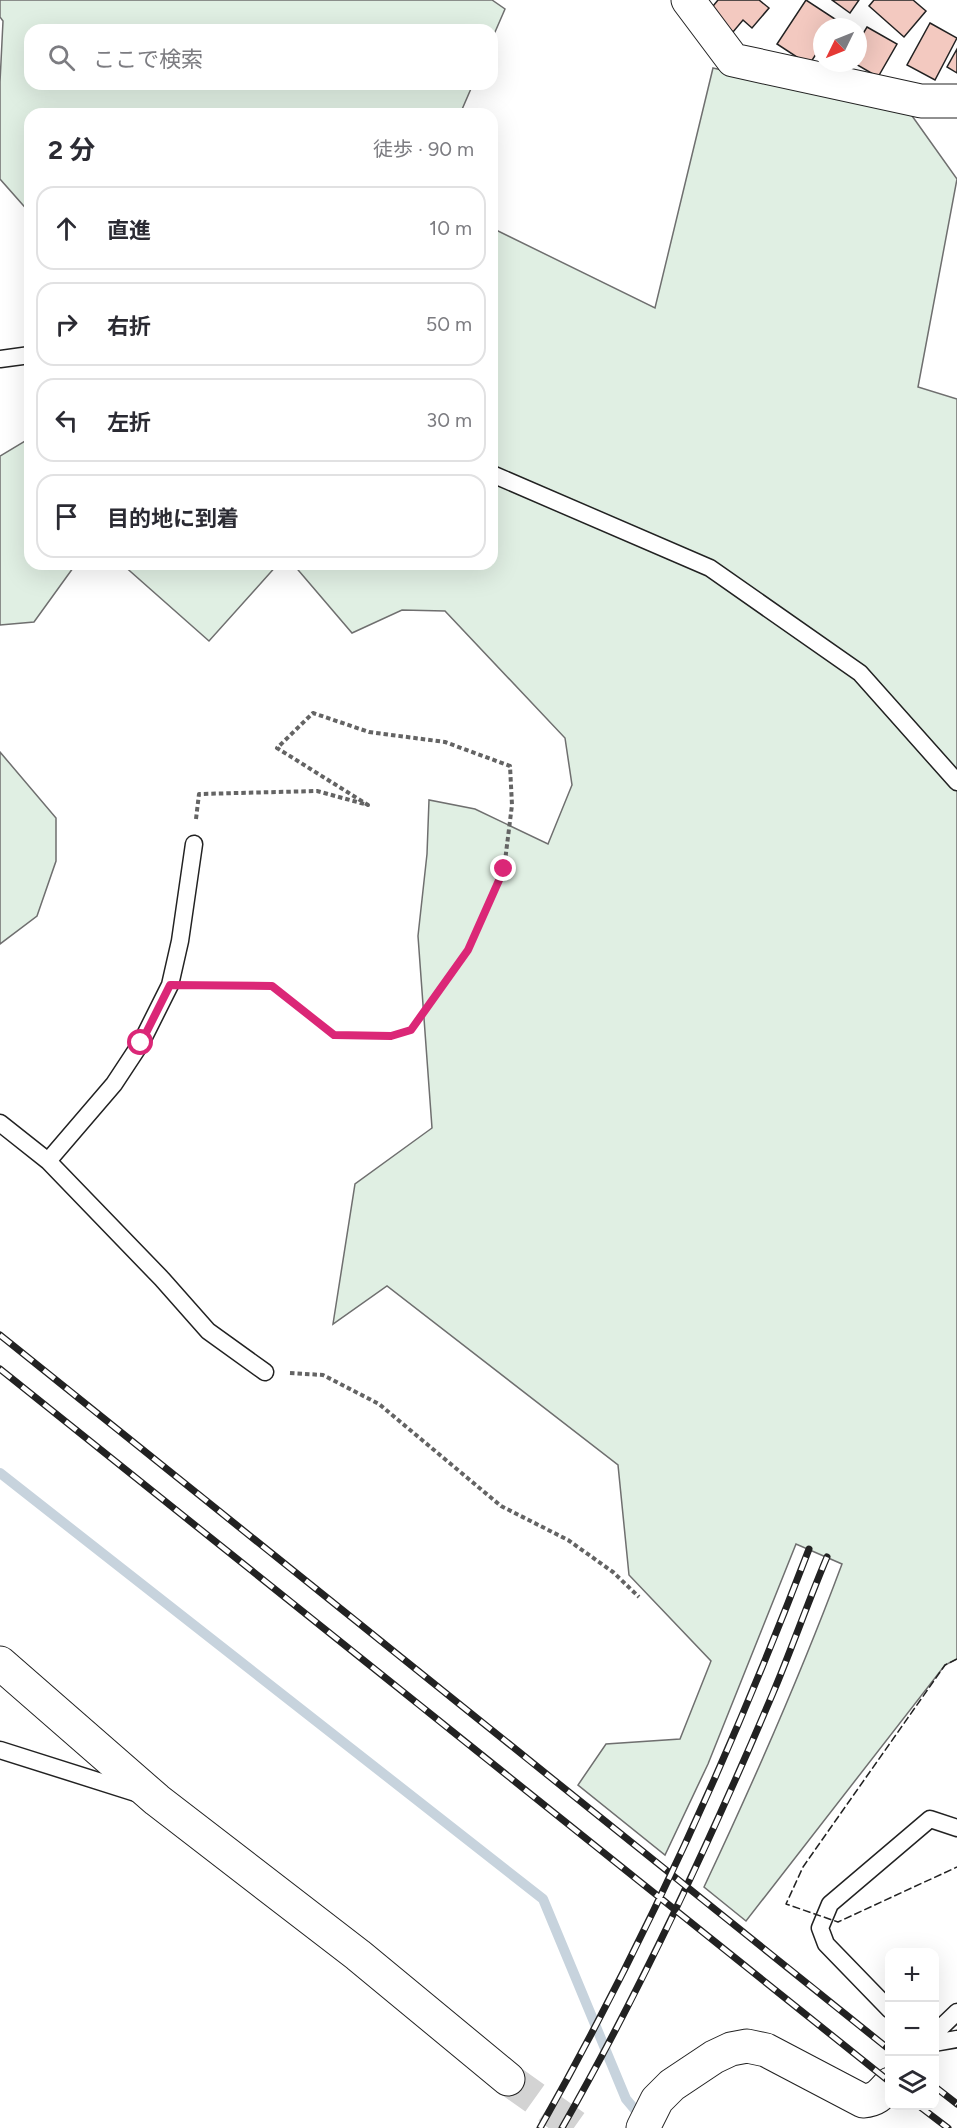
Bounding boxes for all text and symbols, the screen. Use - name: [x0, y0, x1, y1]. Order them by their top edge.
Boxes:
- north arrow: [813, 18, 867, 72]
- search box: [24, 24, 498, 90]
- icon: search: [45, 41, 78, 74]
- text: ここで検索: [93, 46, 203, 73]
- text: 2 分: [48, 134, 95, 166]
- text: 徒歩 · 90 m: [373, 137, 474, 161]
- icon: ahead: [50, 212, 83, 245]
- text: 10 m: [429, 216, 472, 240]
- text: 直進: [107, 217, 151, 244]
- icon: right: [50, 308, 83, 341]
- text: 50 m: [426, 312, 472, 336]
- text: 右折: [107, 313, 151, 340]
- icon: left: [50, 404, 83, 437]
- text: 30 m: [426, 408, 472, 432]
- text: 左折: [107, 409, 151, 436]
- icon: arrive: [50, 500, 83, 533]
- text: 目的地に到着: [107, 505, 239, 532]
- route end: [490, 855, 516, 881]
- route start: [127, 1029, 153, 1055]
- map controls: [885, 1948, 939, 2110]
- button: +: [885, 1948, 939, 2002]
- button: −: [885, 2002, 939, 2056]
- button: layers: [885, 2056, 939, 2110]

